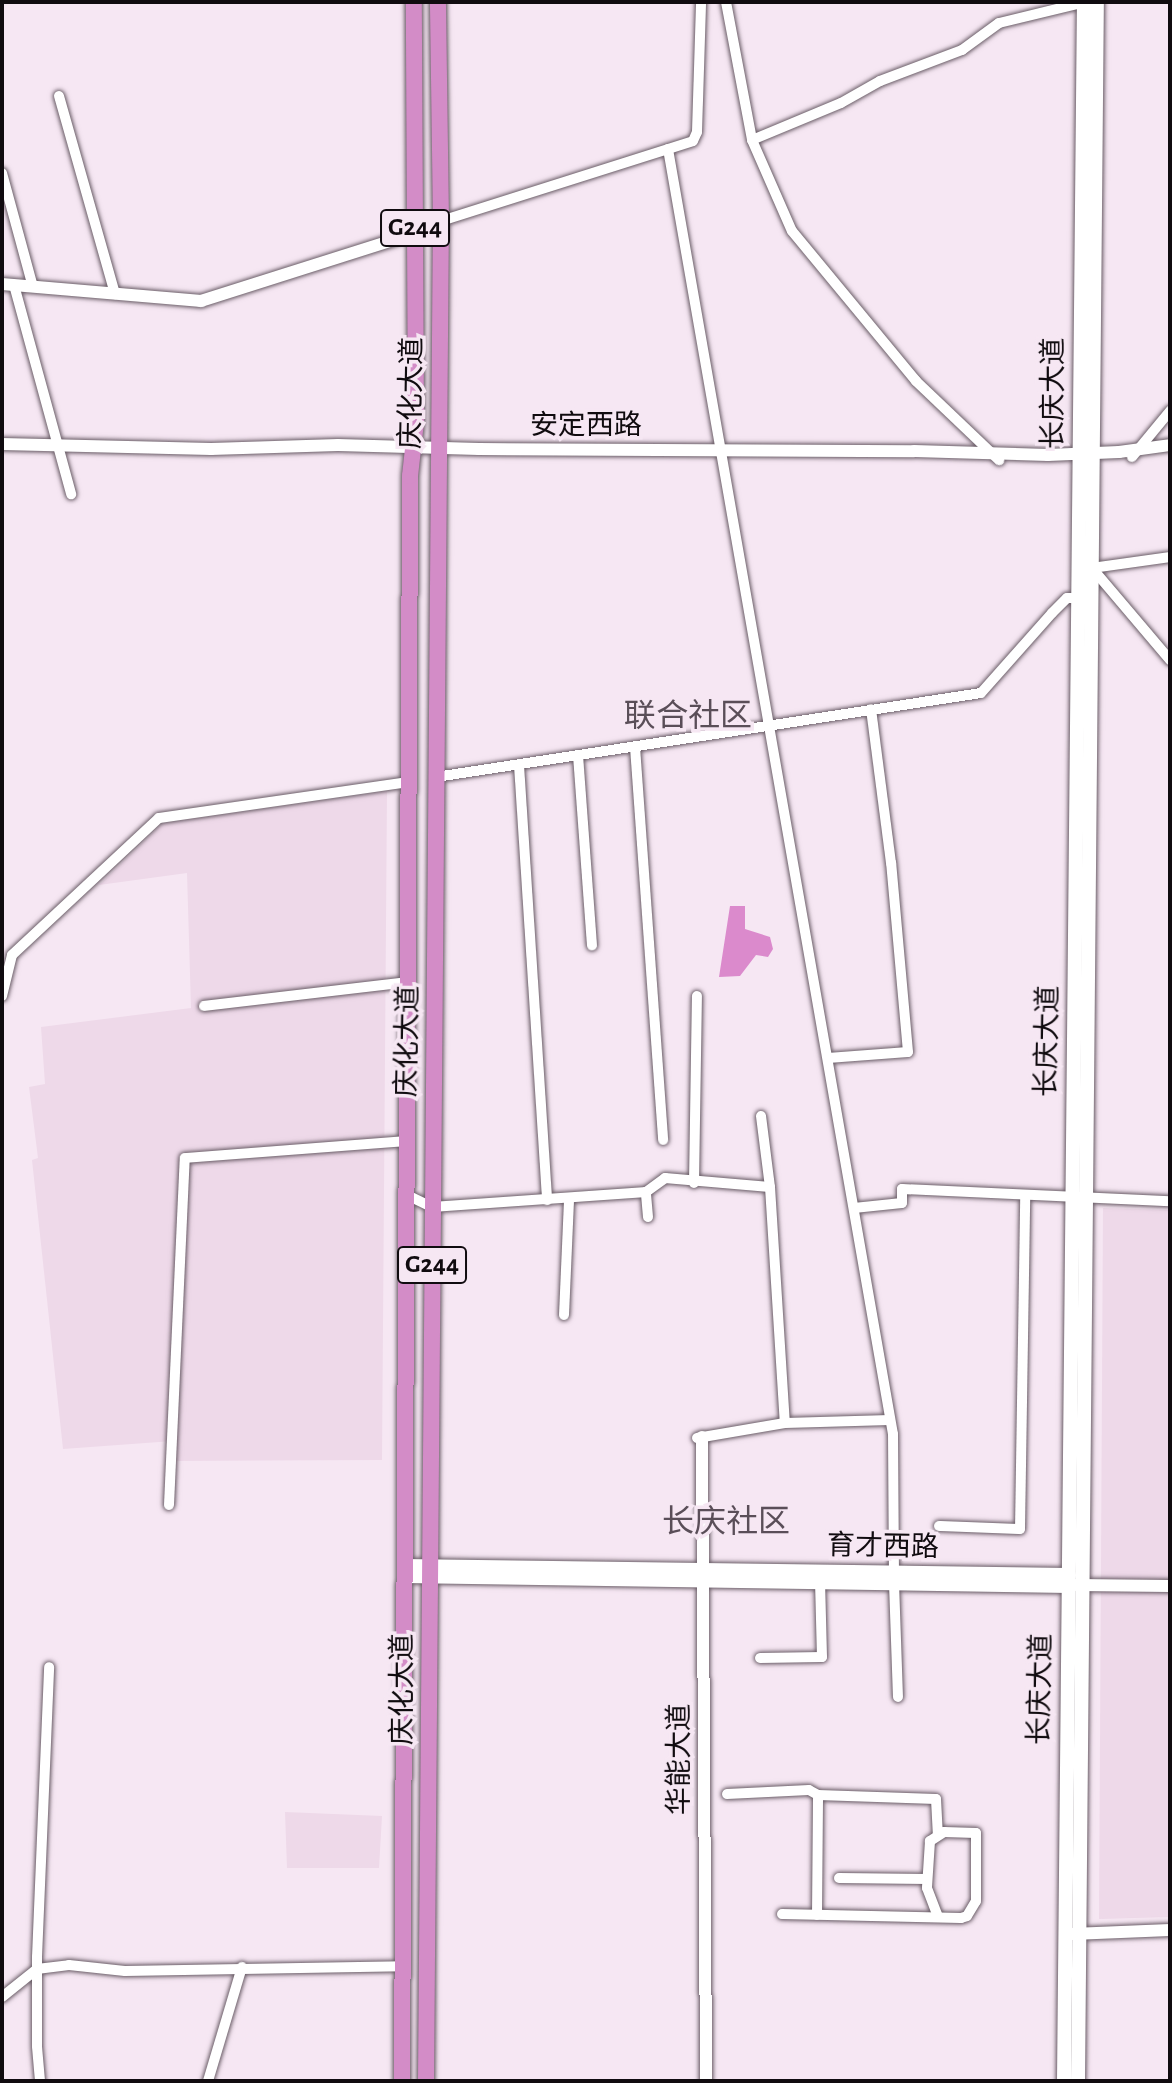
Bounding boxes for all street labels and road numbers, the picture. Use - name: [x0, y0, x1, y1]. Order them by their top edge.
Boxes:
- road number: G244: [379, 206, 451, 250]
- street label: 庆化大道: [394, 337, 430, 449]
- street label: 长庆大道: [1037, 337, 1071, 449]
- street label: 安定西路: [530, 409, 642, 443]
- street label: 庆化大道: [390, 985, 426, 1097]
- street label: 长庆大道: [1030, 985, 1066, 1097]
- road number: G244: [396, 1243, 468, 1287]
- street label: 育才西路: [827, 1529, 939, 1565]
- street label: 庆化大道: [386, 1633, 420, 1745]
- street label: 长庆大道: [1023, 1633, 1059, 1745]
- street label: 华能大道: [663, 1703, 697, 1815]

